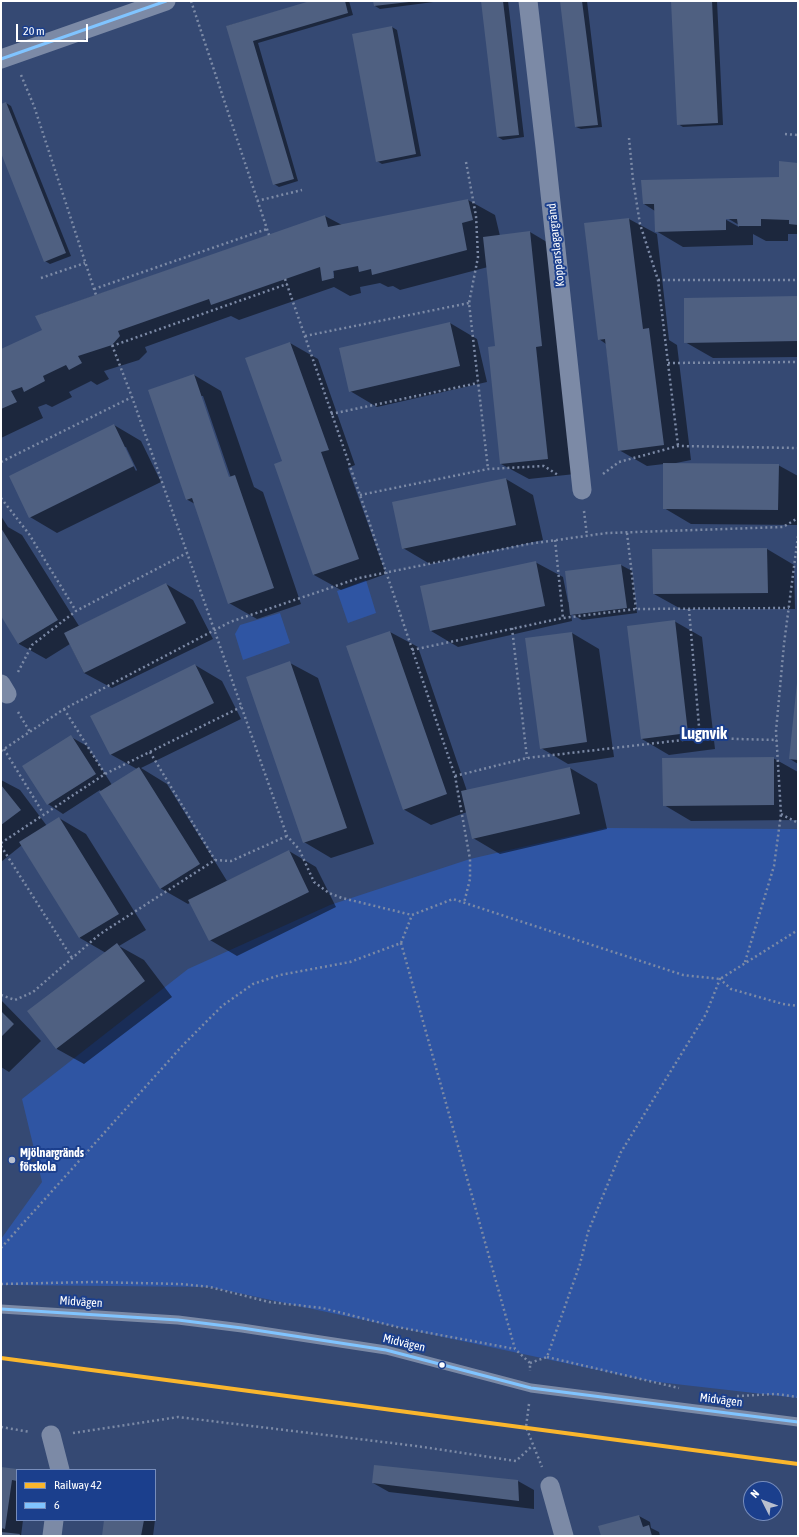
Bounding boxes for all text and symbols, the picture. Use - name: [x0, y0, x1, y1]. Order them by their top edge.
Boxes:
- scale bar: [18, 16, 90, 42]
- text: 20 m: [23, 24, 45, 38]
- street label: Kopparslagargränd: [544, 202, 568, 288]
- district label: Lugnvik: [681, 724, 727, 744]
- place label: Mjölnargränds förskola: [20, 1146, 84, 1174]
- marker: Mjölnargränds förskola: [7, 1155, 17, 1165]
- street label: Midvägen: [59, 1293, 103, 1311]
- street label: Midvägen: [381, 1331, 427, 1355]
- unlabelled marker: [437, 1360, 447, 1370]
- street label: Midvägen: [699, 1390, 743, 1410]
- legend: [16, 1469, 156, 1521]
- text: Railway 42: [54, 1478, 102, 1492]
- north arrow: [743, 1481, 783, 1521]
- text: N: [748, 1487, 761, 1500]
- text: 6: [54, 1498, 60, 1512]

